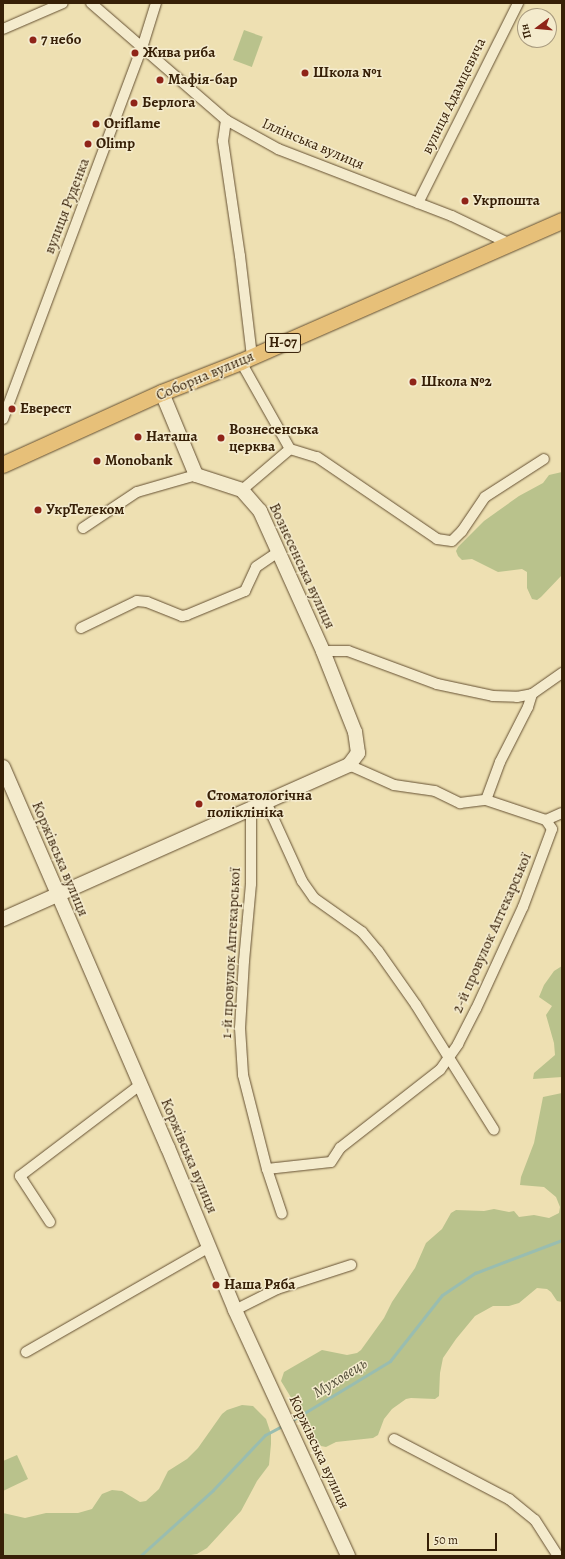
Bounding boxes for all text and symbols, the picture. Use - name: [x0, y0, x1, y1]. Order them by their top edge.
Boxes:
- north arrow: [517, 8, 557, 48]
- text: Пн: [517, 22, 535, 40]
- place label: 7 небо: [41, 31, 81, 49]
- marker: 7 небо: [28, 35, 38, 45]
- street label: вулиця Адамцевича: [418, 35, 490, 157]
- place label: Жива риба: [143, 44, 215, 62]
- marker: Жива риба: [130, 48, 140, 58]
- place label: Школа №1: [313, 64, 382, 82]
- marker: Школа №1: [300, 68, 310, 78]
- place label: Мафія-бар: [168, 71, 238, 89]
- marker: Мафія-бар: [155, 75, 165, 85]
- place label: Берлога: [142, 94, 195, 112]
- marker: Берлога: [129, 98, 139, 108]
- street label: Іллінська вулиця: [259, 114, 367, 174]
- place label: Oriflame: [104, 115, 160, 133]
- marker: Oriflame: [91, 119, 101, 129]
- place label: Olimp: [96, 135, 135, 153]
- marker: Olimp: [83, 139, 93, 149]
- street label: вулиця Руденка: [40, 156, 94, 256]
- place label: Укрпошта: [473, 192, 540, 210]
- marker: Укрпошта: [460, 196, 470, 206]
- road number: Н-07: [264, 331, 302, 355]
- street label: Соборна вулиця: [153, 347, 257, 405]
- place label: Школа №2: [421, 373, 492, 391]
- marker: Школа №2: [408, 377, 418, 387]
- place label: Еверест: [20, 400, 71, 418]
- marker: Еверест: [7, 404, 17, 414]
- place label: Вознесенська церква: [229, 420, 319, 455]
- place label: Наташа: [146, 428, 198, 446]
- marker: Наташа: [133, 432, 143, 442]
- marker: Вознесенська церква: [216, 433, 226, 443]
- place label: Monobank: [105, 452, 172, 470]
- marker: Monobank: [92, 456, 102, 466]
- street label: Вознесенська вулиця: [265, 500, 339, 632]
- place label: УкрТелеком: [46, 501, 124, 519]
- marker: УкрТелеком: [33, 505, 43, 515]
- place label: Стоматологічна поліклініка: [207, 786, 312, 821]
- street label: Коржівська вулиця: [28, 799, 92, 919]
- marker: Стоматологічна поліклініка: [194, 799, 204, 809]
- street label: 2-й провулок Аптекарської: [449, 850, 535, 1016]
- street label: 1-й провулок Аптекарської: [218, 867, 244, 1039]
- street label: Коржівська вулиця: [157, 1096, 221, 1216]
- place label: Наша Ряба: [224, 1276, 295, 1294]
- marker: Наша Ряба: [211, 1280, 221, 1290]
- water label: Муховець: [309, 1354, 371, 1402]
- street label: Коржівська вулиця: [285, 1392, 353, 1512]
- scale bar: [429, 1525, 499, 1551]
- text: 50 m: [434, 1532, 458, 1548]

